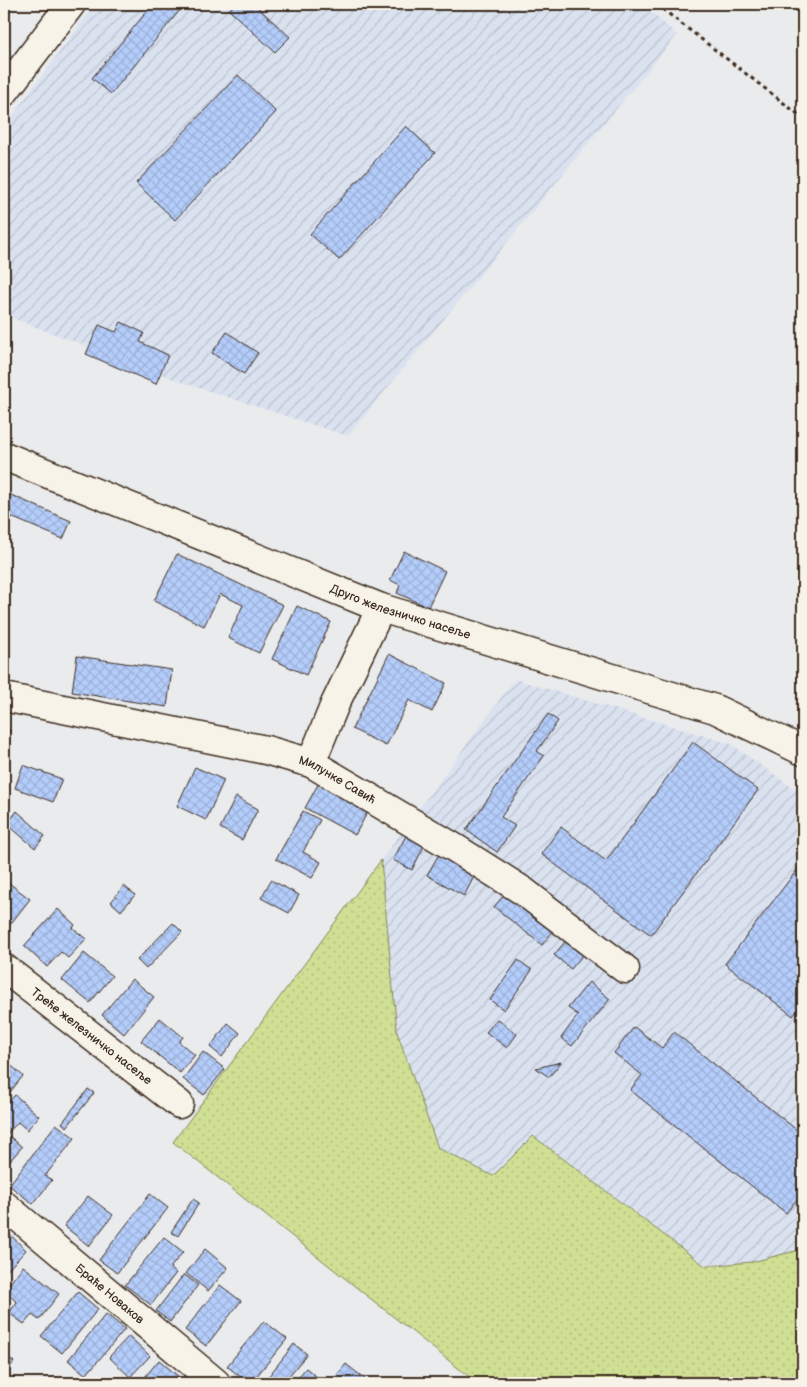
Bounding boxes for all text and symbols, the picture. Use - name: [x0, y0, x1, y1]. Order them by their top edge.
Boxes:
- street label: Друго железничко насеље: [328, 581, 473, 642]
- street label: Милунке Савић: [297, 752, 379, 807]
- street label: Треће железничко насеље: [28, 984, 155, 1088]
- street label: Браће Новаков: [72, 1261, 148, 1327]

